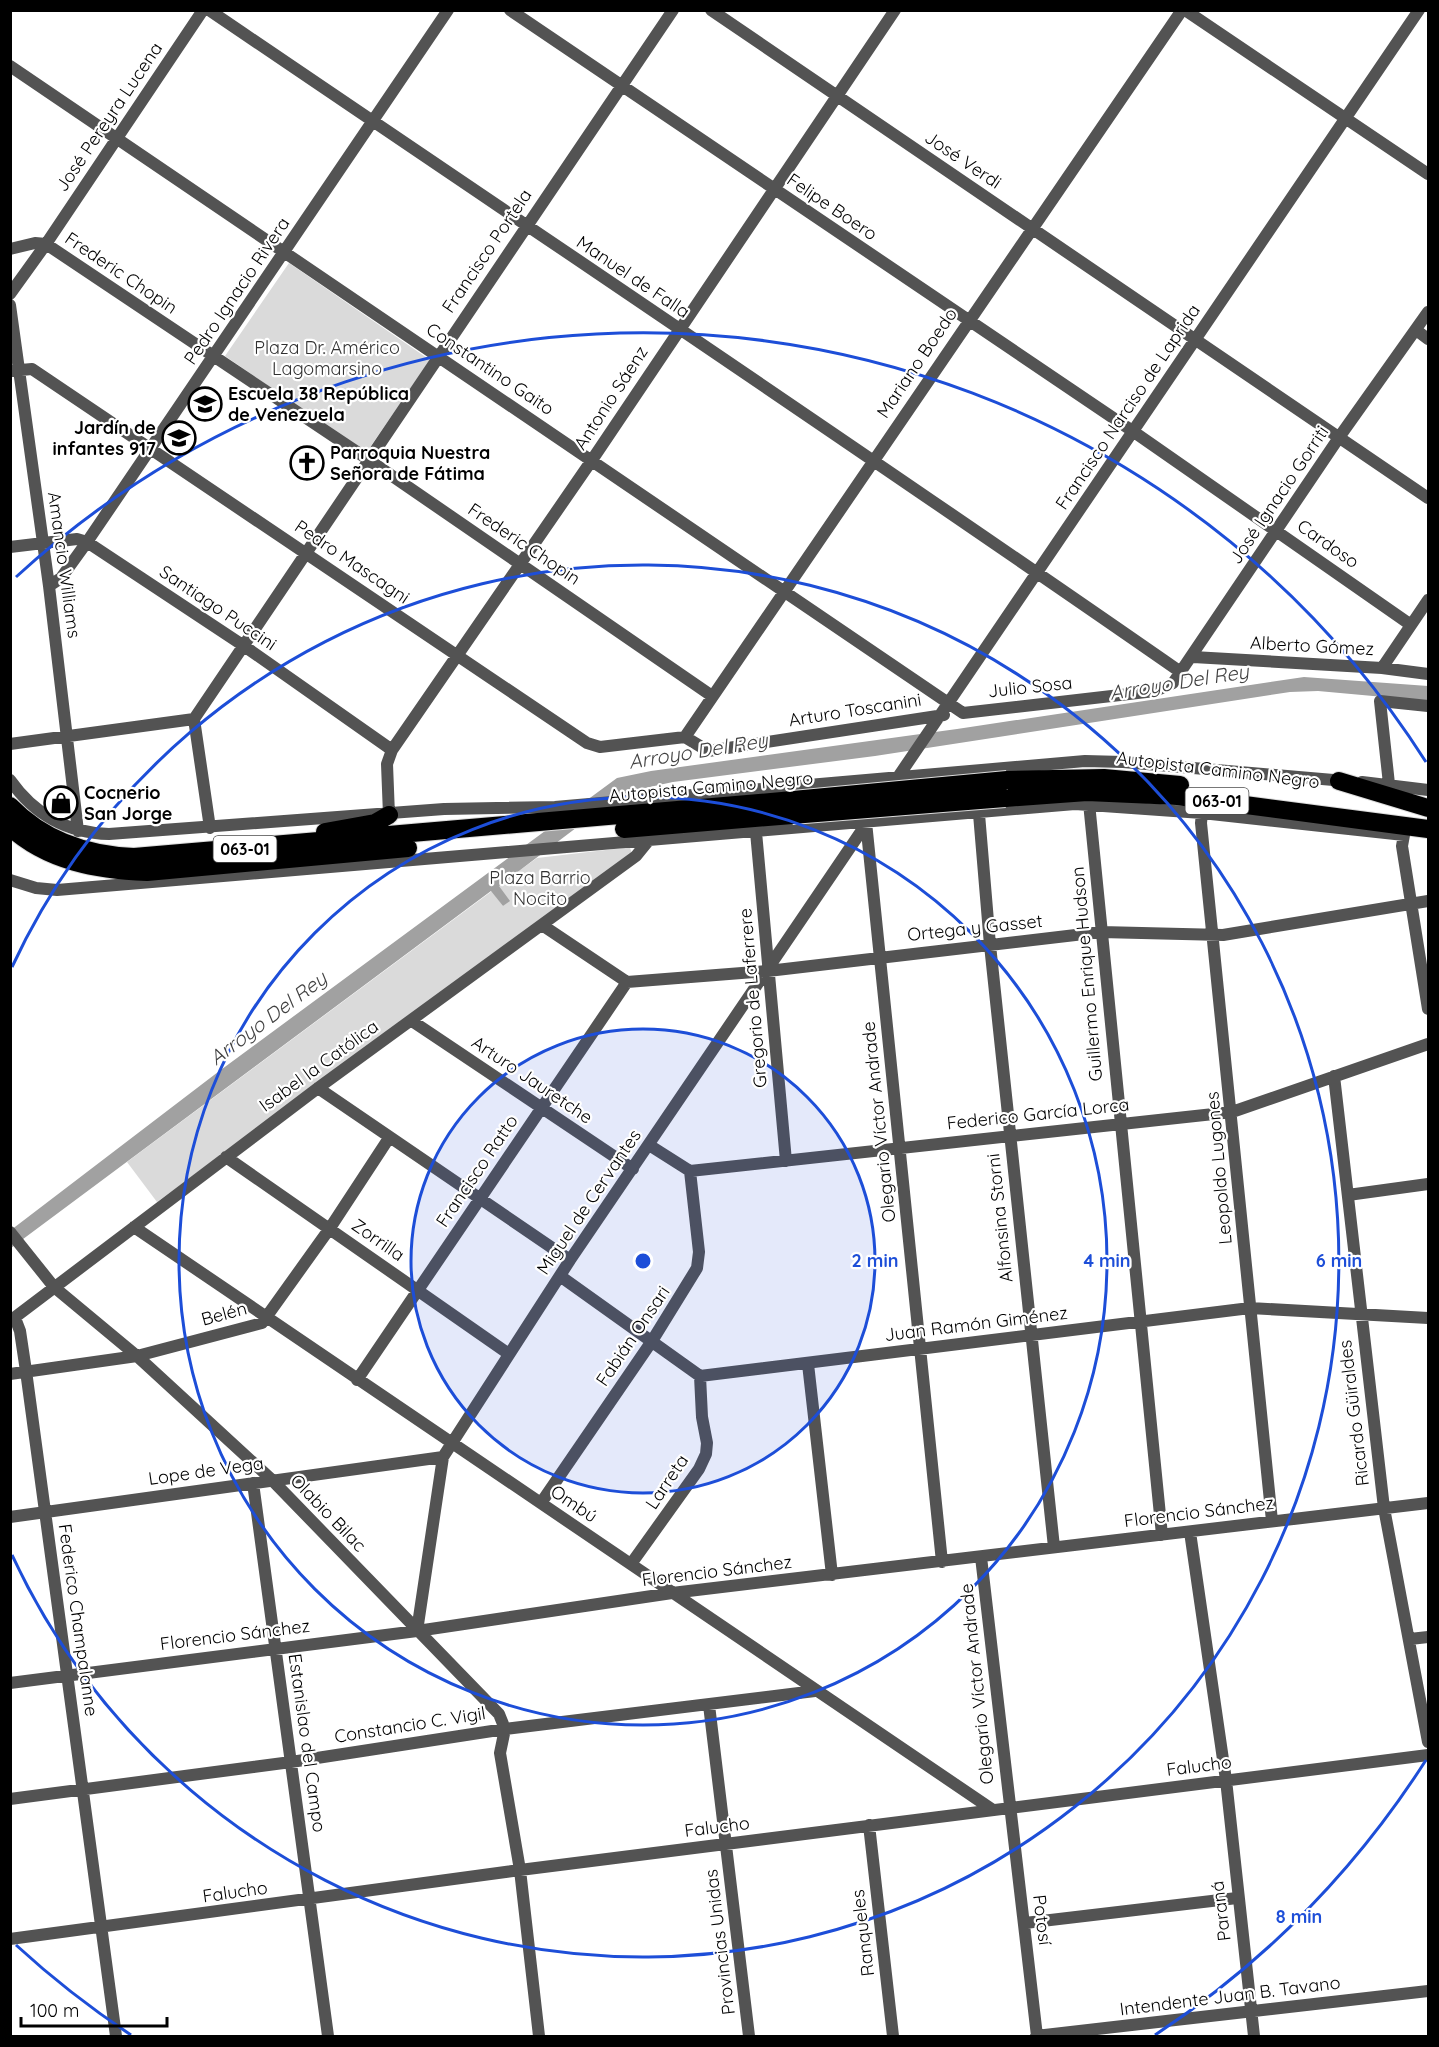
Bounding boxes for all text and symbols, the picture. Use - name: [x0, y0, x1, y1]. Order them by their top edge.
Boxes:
- street label: José Pereyra Lucena: [50, 38, 167, 196]
- street label: José Verdi: [920, 126, 1006, 194]
- street label: Felipe Boero: [783, 168, 882, 245]
- street label: Francisco Portela: [437, 184, 536, 317]
- street label: Pedro Ignacio Rivera: [179, 213, 295, 369]
- street label: Frederic Chopin: [61, 226, 182, 319]
- street label: Manuel de Falla: [572, 230, 694, 323]
- street label: Francisco Narciso de Laprida: [1050, 300, 1205, 514]
- street label: Mariano Boedo: [871, 303, 962, 422]
- street label: Constantino Gaito: [422, 317, 559, 420]
- park label: Plaza Dr. Américo Lagomarsino: [254, 336, 400, 380]
- street label: Antonio Sáenz: [568, 341, 653, 454]
- place label: Escuela 38 República de Venezuela: [228, 382, 409, 426]
- school or university icon: Escuela 38 República de Venezuela: [187, 386, 223, 422]
- place label: Jardín de infantes 917: [52, 416, 156, 460]
- school or university icon: Jardín de infantes 917: [161, 420, 197, 456]
- street label: José Ignacio Gorriti: [1224, 421, 1333, 568]
- place label: Parroquia Nuestra Señora de Fátima: [330, 441, 490, 485]
- church icon: Parroquia Nuestra Señora de Fátima: [289, 445, 325, 481]
- street label: Amancio Williams: [43, 490, 86, 640]
- street label: Frederic Chopin: [464, 497, 585, 590]
- street label: Cardoso: [1293, 514, 1364, 573]
- street label: Pedro Mascagni: [290, 515, 414, 609]
- street label: Santiago Puccini: [155, 560, 281, 655]
- street label: Alberto Gómez: [1249, 631, 1375, 660]
- water label: Arroyo Del Rey: [1108, 658, 1252, 705]
- street label: Julio Sosa: [987, 671, 1073, 702]
- street label: Arturo Toscanini: [787, 688, 923, 731]
- water label: Arroyo Del Rey: [627, 727, 771, 774]
- street label: Autopista Camino Negro: [1115, 746, 1321, 793]
- street label: Autopista Camino Negro: [608, 766, 814, 807]
- place label: Cocnerio San Jorge: [84, 781, 172, 825]
- shop icon: Cocnerio San Jorge: [43, 785, 79, 821]
- road number: 063-01: [1186, 788, 1248, 814]
- road number: 063-01: [214, 836, 276, 862]
- park label: Plaza Barrio Nocito: [489, 866, 591, 910]
- street label: Guillermo Enrique Hudson: [1066, 866, 1107, 1082]
- street label: Gregorio de Laferrere: [733, 907, 772, 1089]
- street label: Ortega y Gasset: [906, 909, 1044, 946]
- water label: Arroyo Del Rey: [204, 964, 333, 1070]
- street label: Isabel la Católica: [255, 1015, 383, 1117]
- street label: Olegario Víctor Andrade: [857, 1020, 900, 1224]
- street label: Arturo Jauretche: [467, 1031, 597, 1129]
- street label: Leopoldo Lugones: [1200, 1091, 1237, 1245]
- street label: Federico García Lorca: [946, 1092, 1130, 1135]
- street label: Francisco Ratto: [430, 1110, 523, 1231]
- street label: Miguel de Cervantes: [531, 1125, 646, 1279]
- street label: Alfonsina Storni: [981, 1152, 1018, 1284]
- street label: Zorrilla: [347, 1213, 409, 1266]
- text: 2 min: [852, 1249, 898, 1272]
- text: 4 min: [1083, 1249, 1131, 1272]
- text: 6 min: [1316, 1249, 1362, 1272]
- centre of rings: [633, 1251, 653, 1271]
- street label: Fabián Onsari: [591, 1281, 675, 1390]
- street label: Belén: [198, 1296, 249, 1331]
- street label: Juan Ramón Giménez: [883, 1301, 1069, 1346]
- street label: Ricardo Güiraldes: [1333, 1339, 1374, 1487]
- street label: Larreta: [640, 1450, 693, 1513]
- street label: Lope de Vega: [147, 1451, 265, 1490]
- street label: Olabio Bilac: [286, 1469, 371, 1556]
- street label: Ombú: [547, 1480, 602, 1527]
- street label: Florencio Sánchez: [1123, 1491, 1275, 1532]
- street label: Federico Champalanne: [54, 1522, 103, 1718]
- street label: Florencio Sánchez: [641, 1550, 793, 1591]
- street label: Olegario Víctor Andrade: [955, 1582, 998, 1786]
- street label: Florencio Sánchez: [159, 1614, 311, 1655]
- street label: Estanislao del Campo: [284, 1652, 331, 1834]
- street label: Constancio C. Vigil: [333, 1701, 487, 1748]
- street label: Falucho: [1165, 1750, 1233, 1781]
- street label: Falucho: [683, 1811, 751, 1842]
- street label: Provincias Unidas: [699, 1868, 740, 2016]
- street label: Falucho: [201, 1876, 269, 1907]
- street label: Paraná: [1205, 1880, 1236, 1942]
- street label: Ranqueles: [846, 1888, 879, 1978]
- street label: Potosí: [1028, 1893, 1057, 1947]
- text: 8 min: [1276, 1905, 1322, 1928]
- street label: Intendente Juan B. Tavano: [1118, 1971, 1342, 2020]
- scale bar: [21, 1990, 166, 2028]
- text: 100 m: [30, 1999, 79, 2022]

